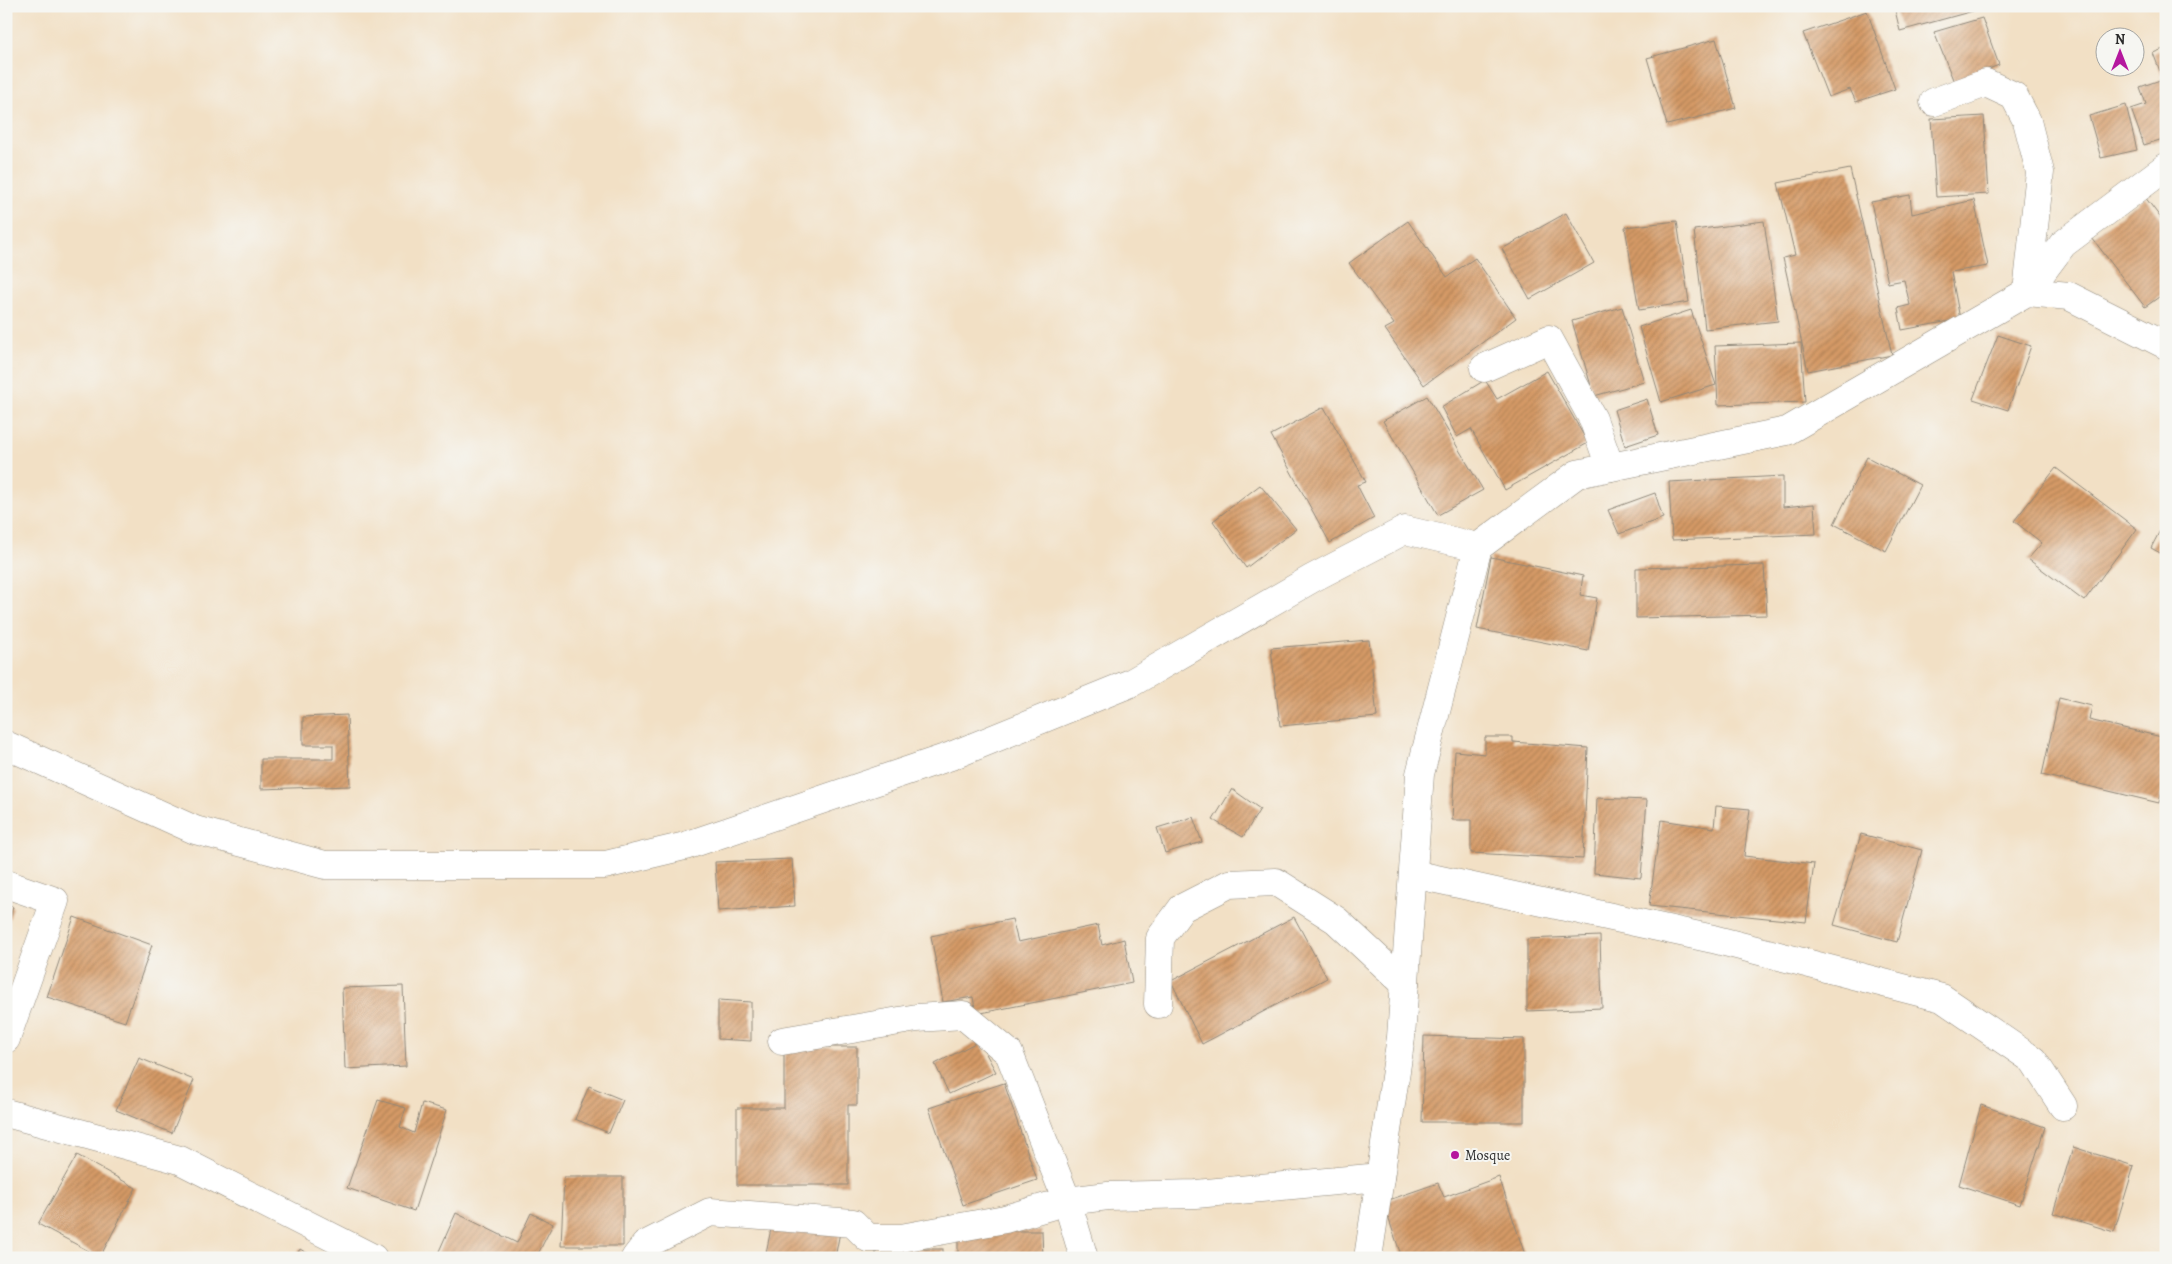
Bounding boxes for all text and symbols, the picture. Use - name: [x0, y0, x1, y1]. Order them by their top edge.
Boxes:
- north arrow: [2094, 28, 2144, 78]
- text: N: [2115, 30, 2125, 49]
- place label: Mosque: [1465, 1146, 1510, 1165]
- marker: Mosque: [1449, 1149, 1461, 1161]

